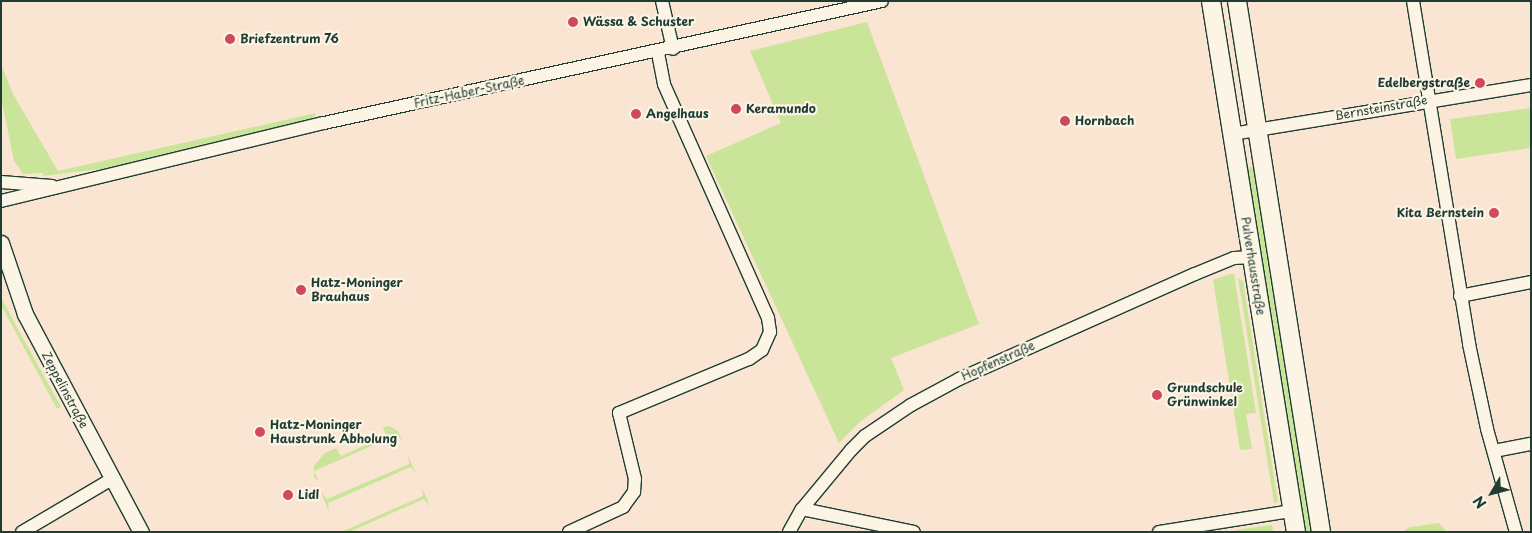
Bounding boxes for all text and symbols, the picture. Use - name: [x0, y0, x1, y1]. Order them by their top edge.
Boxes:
- place label: Wässa & Schuster: [583, 15, 695, 29]
- marker: Wässa & Schuster: [567, 16, 579, 28]
- place label: Briefzentrum 76: [240, 32, 338, 46]
- marker: Briefzentrum 76: [224, 33, 236, 45]
- street label: Fritz-Haber-Straße: [412, 73, 526, 111]
- place label: Edelbergstraße: [1378, 76, 1470, 90]
- marker: Edelbergstraße: [1474, 77, 1486, 89]
- street label: Bernsteinstraße: [1334, 93, 1428, 123]
- place label: Keramundo: [746, 102, 816, 116]
- marker: Keramundo: [730, 103, 742, 115]
- place label: Angelhaus: [646, 107, 709, 121]
- marker: Angelhaus: [630, 108, 642, 120]
- place label: Hornbach: [1075, 114, 1134, 128]
- marker: Hornbach: [1059, 115, 1071, 127]
- place label: Kita Bernstein: [1395, 206, 1484, 220]
- marker: Kita Bernstein: [1488, 207, 1500, 219]
- street label: Pulverhausstraße: [1238, 216, 1268, 316]
- place label: Hatz-Moninger Brauhaus: [311, 276, 403, 304]
- marker: Hatz-Moninger Brauhaus: [295, 284, 307, 296]
- street label: Hopfenstraße: [959, 338, 1037, 384]
- street label: Zeppelinstraße: [39, 349, 91, 431]
- place label: Grundschule Grünwinkel: [1167, 381, 1243, 409]
- marker: Grundschule Grünwinkel: [1151, 389, 1163, 401]
- place label: Hatz-Moninger Haustrunk Abholung: [270, 418, 397, 446]
- marker: Hatz-Moninger Haustrunk Abholung: [254, 426, 266, 438]
- north arrow: [1467, 468, 1517, 518]
- place label: Lidl: [298, 488, 319, 502]
- marker: Lidl: [282, 489, 294, 501]
- text: N: [1468, 492, 1491, 513]

